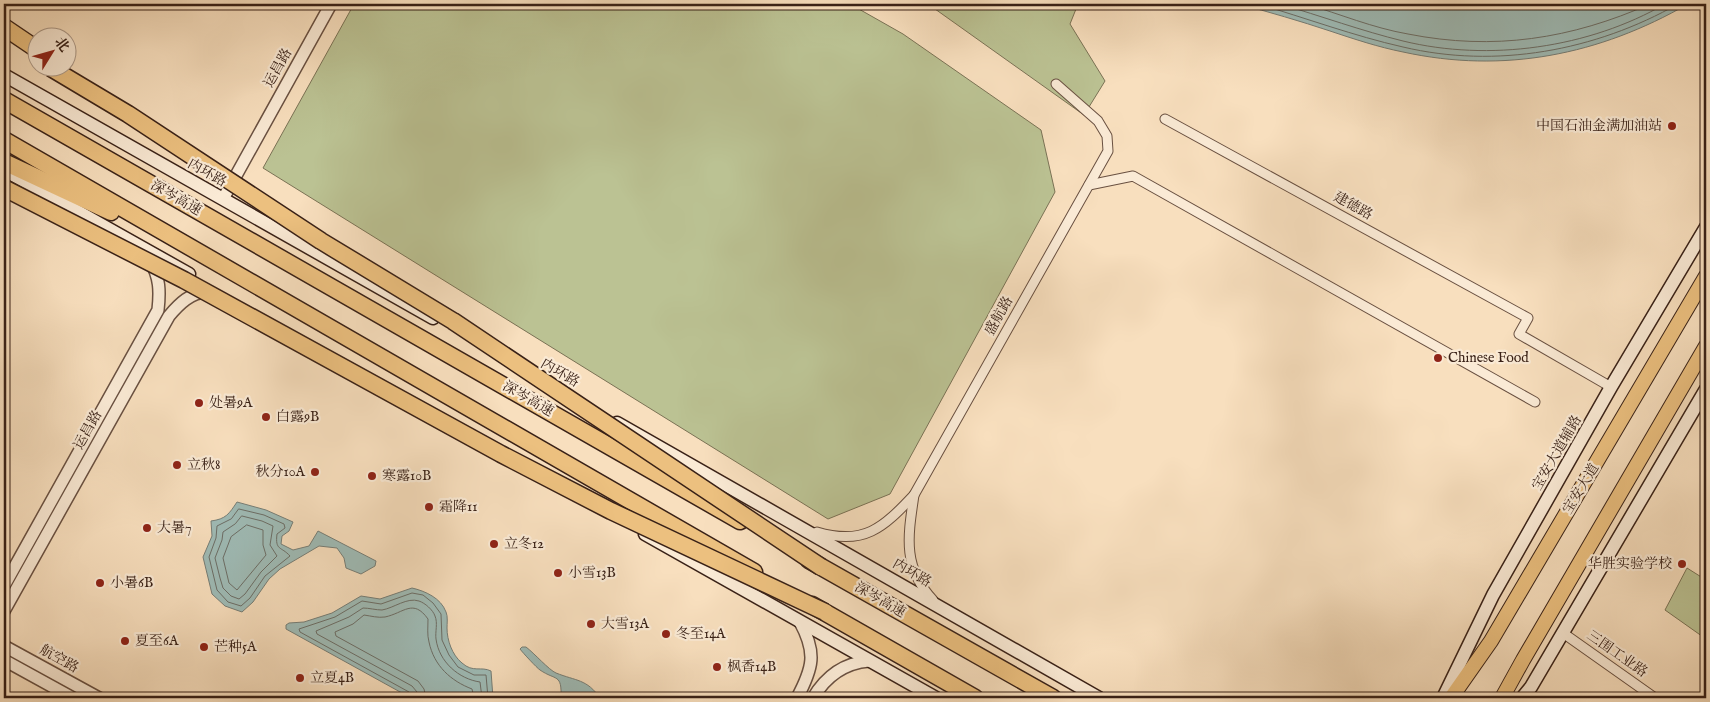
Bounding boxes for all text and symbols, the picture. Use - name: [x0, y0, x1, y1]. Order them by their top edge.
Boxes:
- north arrow: [28, 28, 78, 78]
- text: 北: [50, 34, 73, 56]
- street label: 运昌路: [260, 45, 296, 91]
- place label: 中国石油金满加油站: [1536, 117, 1662, 135]
- marker: 中国石油金满加油站: [1666, 120, 1678, 132]
- street label: 内环路: [184, 155, 230, 191]
- street label: 深岑高速: [147, 176, 205, 220]
- street label: 建德路: [1330, 188, 1376, 224]
- street label: 盛航路: [981, 293, 1017, 339]
- place label: Chinese Food: [1448, 349, 1529, 367]
- marker: Chinese Food: [1432, 352, 1444, 364]
- street label: 内环路: [537, 355, 583, 391]
- street label: 深岑高速: [499, 377, 557, 421]
- place label: 处暑9A: [209, 394, 253, 412]
- marker: 处暑9A: [193, 397, 205, 409]
- street label: 运昌路: [70, 407, 106, 453]
- place label: 白露9B: [276, 408, 319, 426]
- marker: 白露9B: [260, 411, 272, 423]
- street label: 宝安大道辅路: [1529, 412, 1585, 494]
- place label: 立秋8: [187, 456, 221, 474]
- marker: 立秋8: [171, 459, 183, 471]
- street label: 宝安大道: [1559, 461, 1603, 517]
- place label: 秋分10A: [256, 463, 306, 481]
- marker: 秋分10A: [309, 466, 321, 478]
- place label: 寒露10B: [382, 467, 431, 485]
- marker: 寒露10B: [366, 470, 378, 482]
- place label: 霜降11: [439, 498, 477, 516]
- marker: 霜降11: [423, 501, 435, 513]
- place label: 大暑7: [157, 519, 192, 537]
- marker: 大暑7: [141, 522, 153, 534]
- place label: 立冬12: [504, 535, 544, 553]
- marker: 立冬12: [488, 538, 500, 550]
- street label: 内环路: [889, 555, 935, 591]
- place label: 华胜实验学校: [1588, 555, 1672, 573]
- marker: 华胜实验学校: [1676, 558, 1688, 570]
- place label: 小雪13B: [568, 564, 616, 582]
- marker: 小雪13B: [552, 567, 564, 579]
- place label: 小暑6B: [110, 574, 153, 592]
- marker: 小暑6B: [94, 577, 106, 589]
- street label: 深岑高速: [851, 578, 909, 622]
- place label: 大雪13A: [601, 615, 649, 633]
- marker: 大雪13A: [585, 618, 597, 630]
- place label: 冬至14A: [676, 625, 726, 643]
- street label: 三围工业路: [1583, 627, 1651, 681]
- marker: 冬至14A: [660, 628, 672, 640]
- place label: 夏至6A: [135, 632, 179, 650]
- marker: 夏至6A: [119, 635, 131, 647]
- place label: 芒种5A: [214, 638, 257, 656]
- street label: 航空路: [36, 641, 82, 677]
- marker: 芒种5A: [198, 641, 210, 653]
- place label: 枫香14B: [727, 658, 776, 676]
- marker: 枫香14B: [711, 661, 723, 673]
- place label: 立夏4B: [310, 669, 354, 687]
- marker: 立夏4B: [294, 672, 306, 684]

